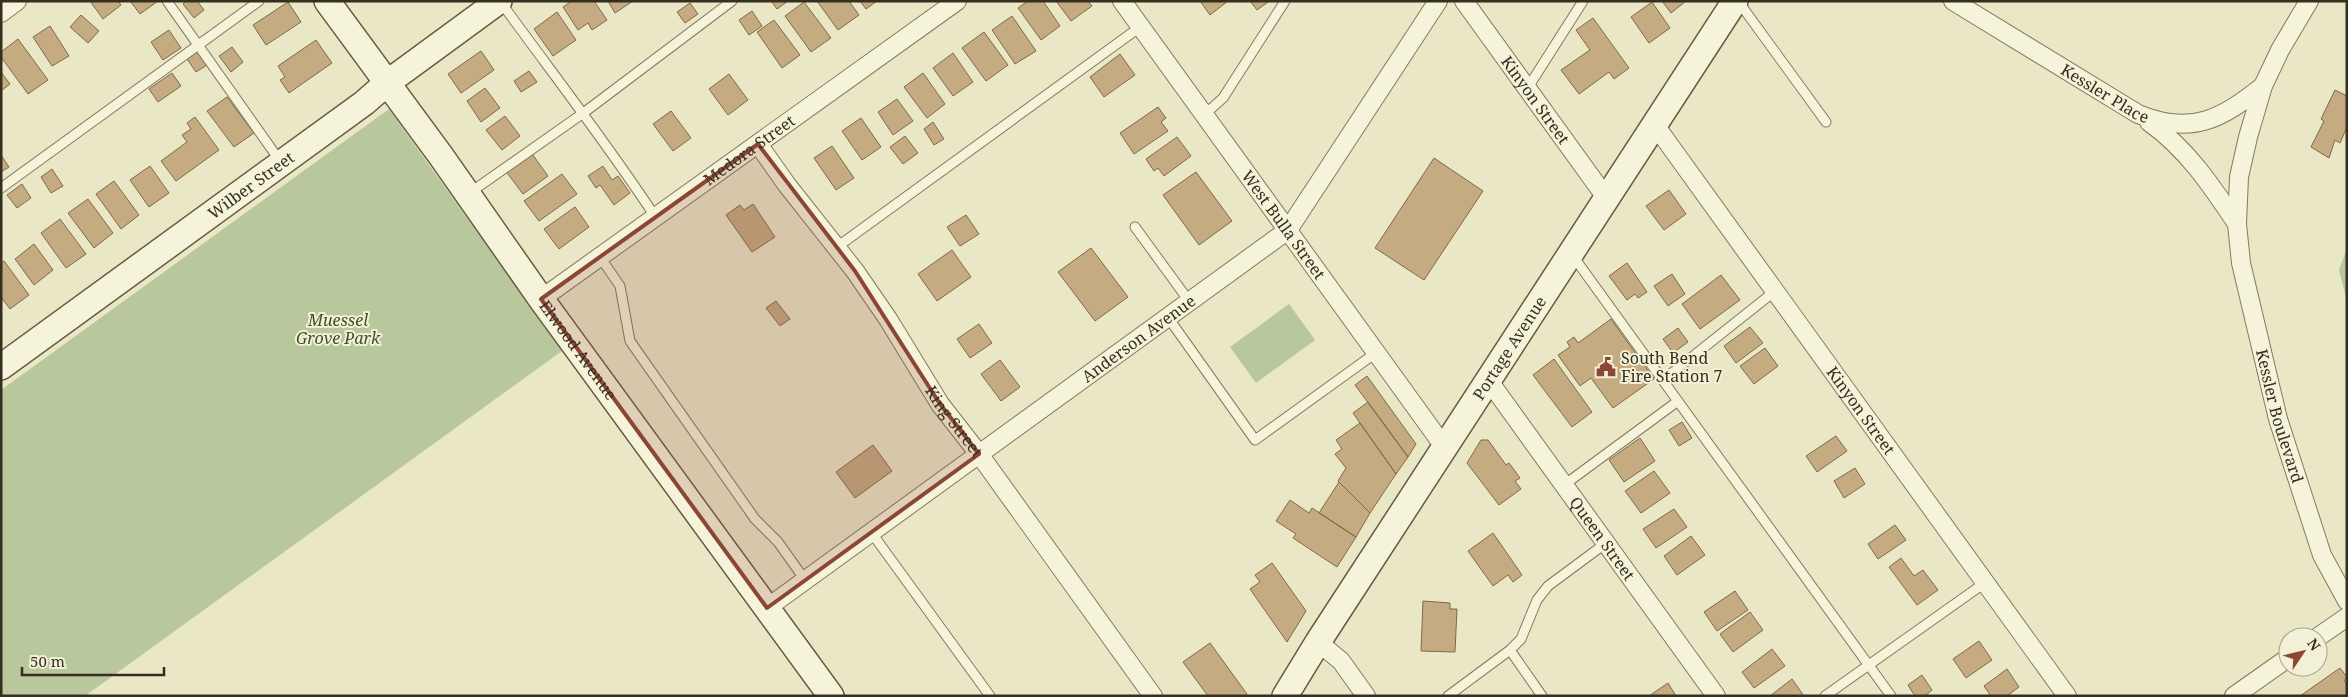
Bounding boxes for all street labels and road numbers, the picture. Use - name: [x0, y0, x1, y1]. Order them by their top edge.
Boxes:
- street label: Kinyon Street: [1496, 51, 1575, 149]
- street label: Kessler Place: [2057, 59, 2152, 128]
- street label: Medora Street: [699, 109, 800, 190]
- street label: Wilber Street: [203, 146, 299, 224]
- street label: West Bulla Street: [1237, 166, 1331, 284]
- street label: Anderson Avenue: [1077, 290, 1200, 387]
- street label: Portage Avenue: [1467, 292, 1551, 404]
- street label: Elwood Avenue: [534, 296, 622, 404]
- street label: Kessler Boulevard: [2251, 347, 2309, 486]
- street label: Kinyon Street: [1822, 362, 1900, 459]
- street label: King Street: [920, 381, 988, 462]
- street label: Queen Street: [1565, 492, 1640, 585]

